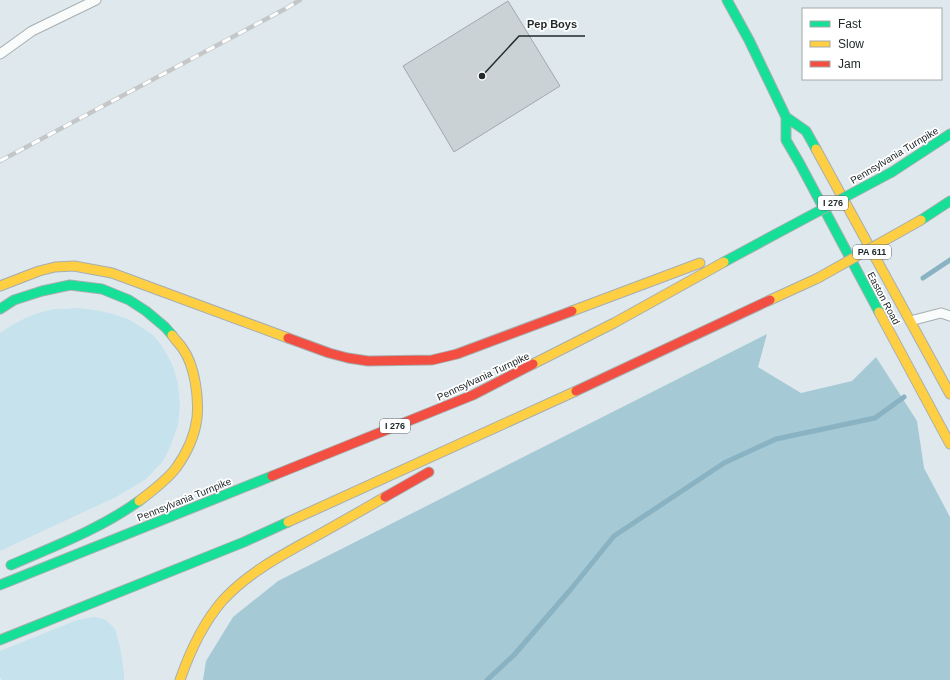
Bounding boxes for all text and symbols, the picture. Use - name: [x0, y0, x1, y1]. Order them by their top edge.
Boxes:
- legend: [802, 8, 942, 80]
- callout: Pep Boys: [519, 13, 585, 36]
- text: Fast: [838, 17, 862, 31]
- text: Pep Boys: [527, 18, 577, 30]
- text: Slow: [838, 37, 864, 51]
- text: Jam: [838, 57, 861, 71]
- street label: Pennsylvania Turnpike: [848, 125, 941, 186]
- road number: I 276: [818, 196, 848, 210]
- road number: PA 611: [853, 245, 891, 259]
- street label: Easton Road: [865, 270, 902, 326]
- street label: Pennsylvania Turnpike: [435, 350, 532, 403]
- road number: I 276: [380, 419, 410, 433]
- street label: Pennsylvania Turnpike: [135, 475, 233, 523]

